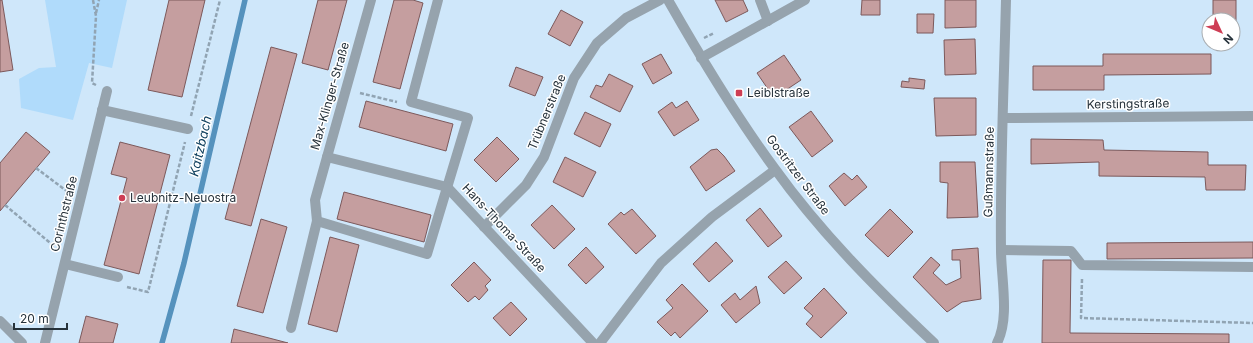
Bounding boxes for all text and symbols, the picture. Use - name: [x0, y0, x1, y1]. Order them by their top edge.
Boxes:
- north arrow: [1201, 12, 1241, 52]
- text: N: [1220, 31, 1236, 47]
- street label: Max-Klinger-Straße: [307, 40, 352, 152]
- street label: Trübnerstraße: [524, 72, 569, 152]
- place label: Leiblstraße: [747, 85, 810, 100]
- marker: Leiblstraße: [734, 88, 744, 98]
- street label: Kerstingstraße: [1087, 95, 1169, 112]
- water label: Kaitzbach: [185, 114, 215, 178]
- street label: Gußmannstraße: [980, 126, 997, 218]
- street label: Gostritzer Straße: [763, 132, 833, 218]
- street label: Corinthstraße: [47, 174, 80, 253]
- street label: Hans-Thoma-Straße: [459, 180, 549, 275]
- place label: Leubnitz-Neuostra: [130, 190, 236, 205]
- marker: Leubnitz-Neuostra: [117, 193, 127, 203]
- scale bar: [14, 305, 67, 331]
- text: 20 m: [20, 311, 49, 326]

